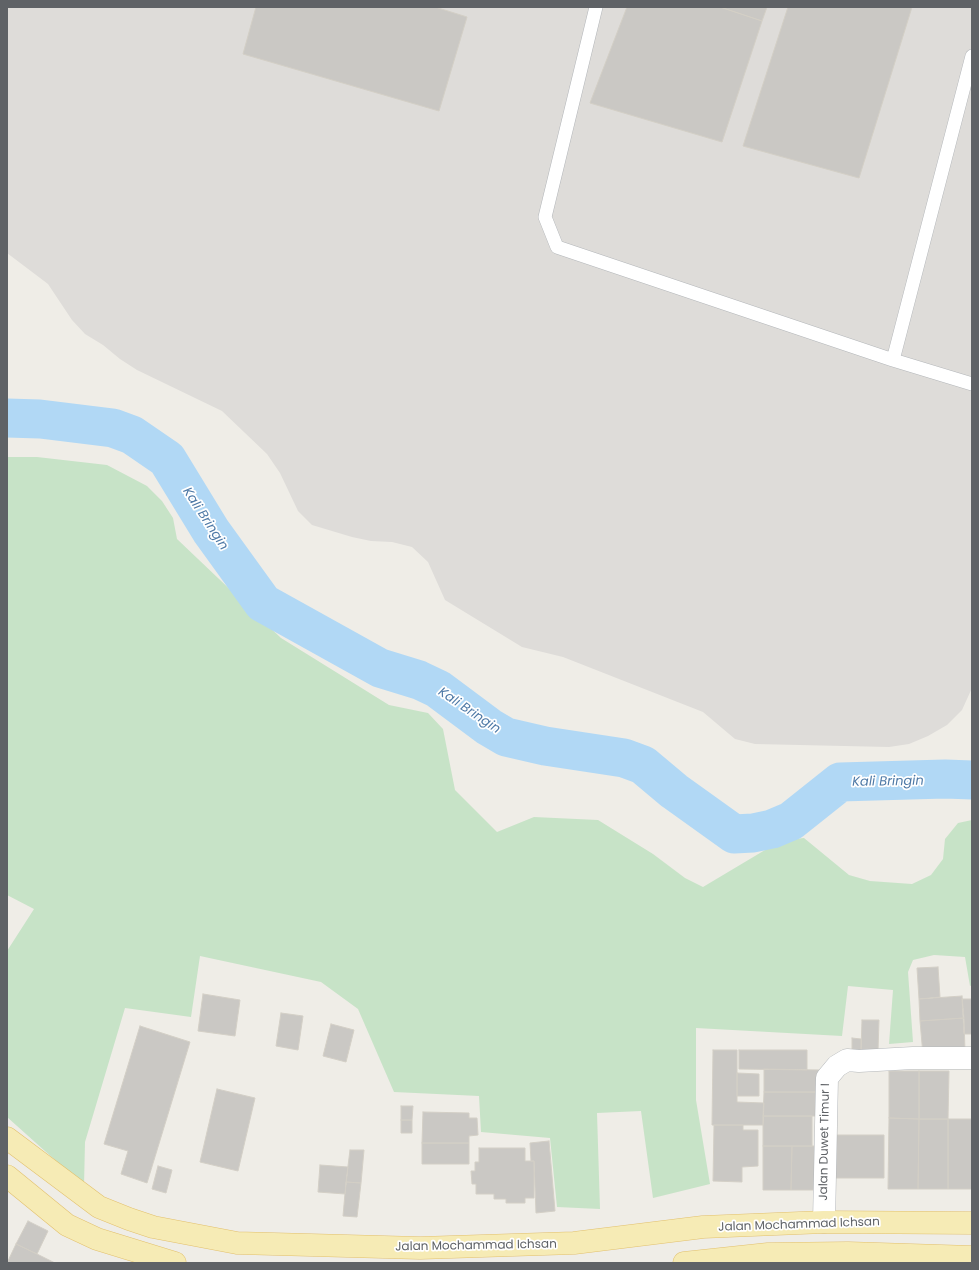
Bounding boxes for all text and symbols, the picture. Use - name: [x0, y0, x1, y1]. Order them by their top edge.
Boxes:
- water label: Kali Bringin: [179, 485, 231, 553]
- water label: Kali Bringin: [435, 685, 503, 737]
- water label: Kali Bringin: [852, 774, 924, 790]
- street label: Jalan Duwet Timur I: [817, 1083, 833, 1201]
- street label: Jalan Mochammad Ichsan: [718, 1215, 880, 1235]
- street label: Jalan Mochammad Ichsan: [395, 1237, 557, 1255]

